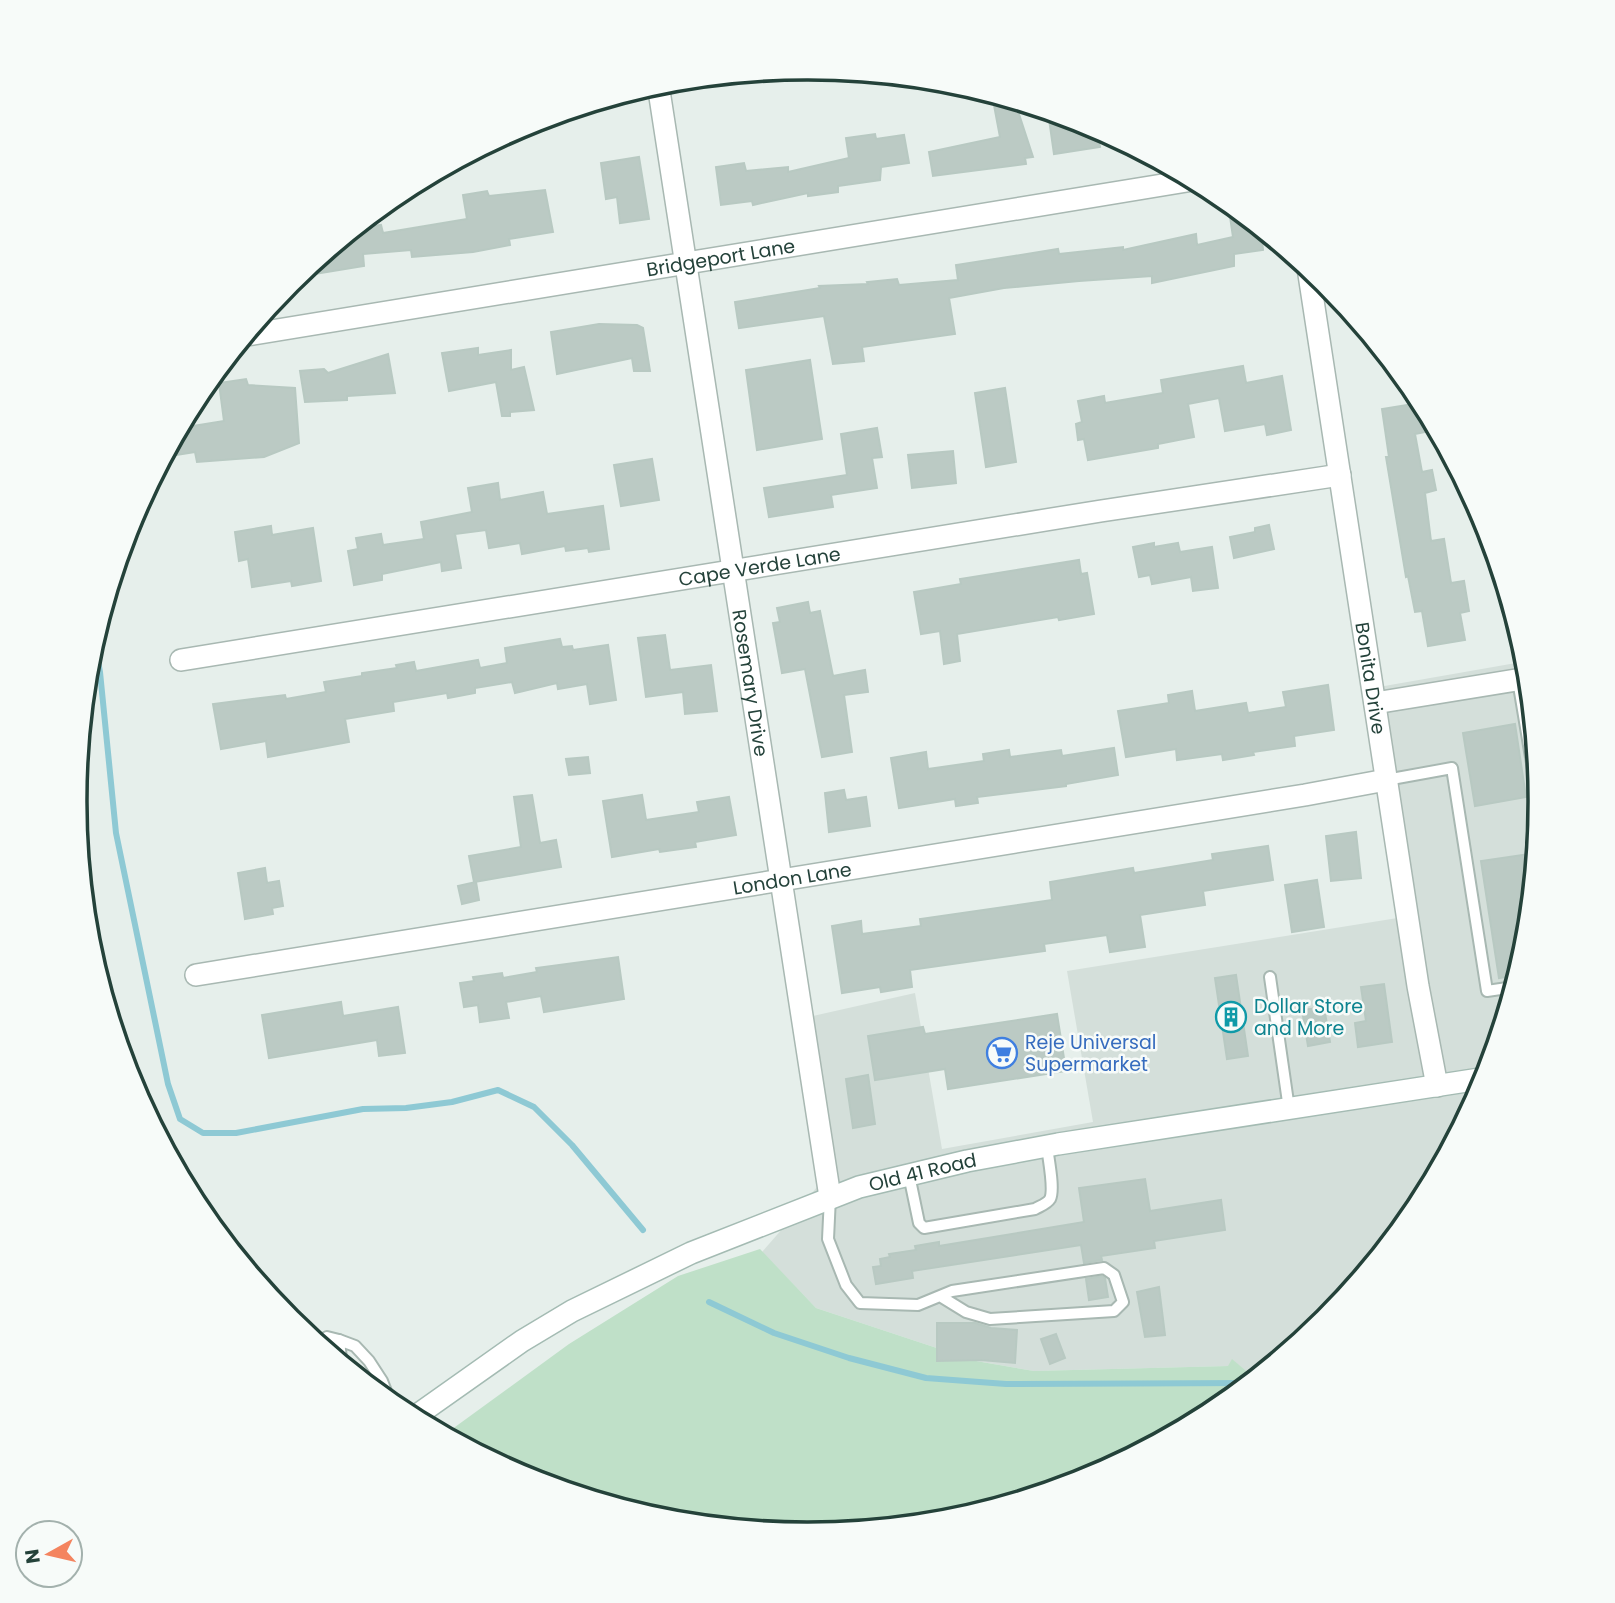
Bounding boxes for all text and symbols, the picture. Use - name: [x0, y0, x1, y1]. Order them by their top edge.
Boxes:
- street label: Bridgeport Lane: [645, 232, 797, 283]
- street label: Cape Verde Lane: [677, 540, 843, 593]
- street label: Rosemary Drive: [725, 608, 775, 758]
- street label: Bonita Drive: [1348, 620, 1392, 736]
- street label: London Lane: [731, 856, 854, 902]
- place label: Dollar Store and More: [1254, 993, 1363, 1042]
- building icon: Dollar Store and More: [1214, 1000, 1248, 1034]
- place label: Reje Universal Supermarket: [1025, 1029, 1157, 1078]
- supermarket icon: Reje Universal Supermarket: [985, 1036, 1019, 1070]
- street label: Old 41 Road: [866, 1147, 979, 1198]
- north arrow: [14, 1519, 84, 1589]
- text: N: [18, 1547, 47, 1565]

